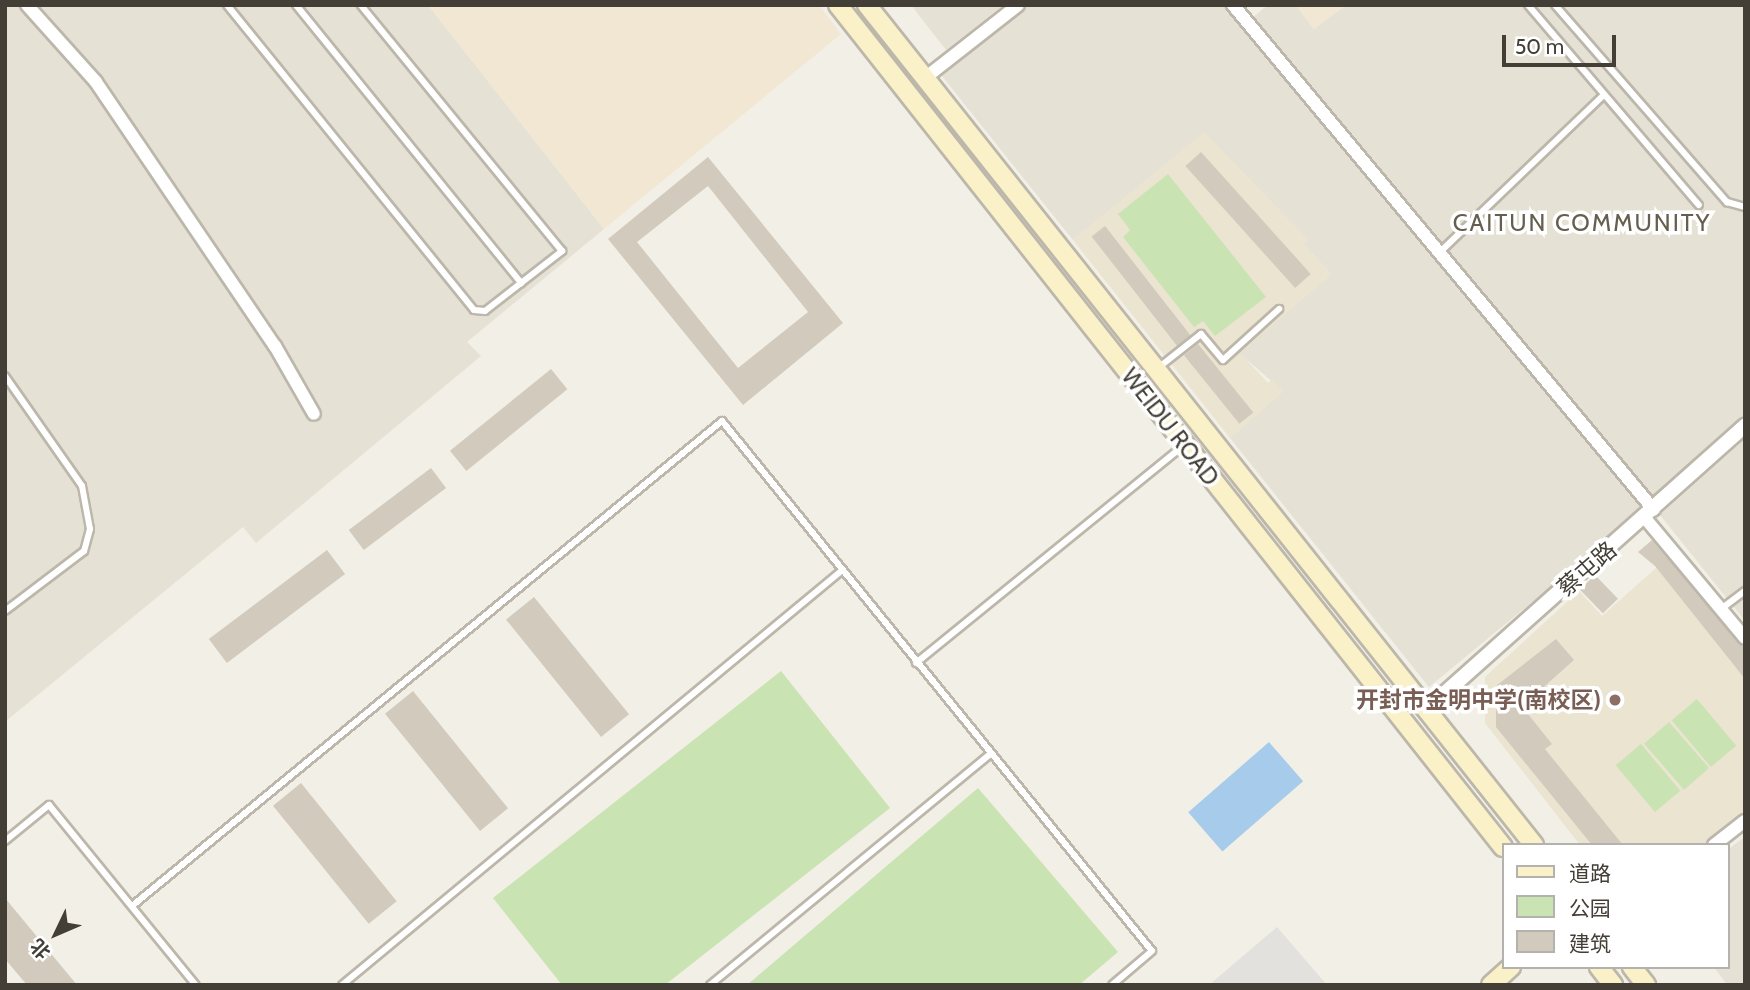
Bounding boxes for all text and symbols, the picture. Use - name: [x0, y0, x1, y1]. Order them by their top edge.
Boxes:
- scale bar: [1505, 21, 1619, 65]
- text: 50 m: [1515, 34, 1564, 59]
- district label: CAITUN COMMUNITY: [1455, 209, 1709, 237]
- street label: WEIDU ROAD: [1116, 363, 1224, 491]
- street label: 蔡屯路: [1552, 536, 1622, 602]
- place label: 开封市金明中学(南校区): [1356, 686, 1601, 714]
- marker: 开封市金明中学(南校区): [1607, 692, 1623, 708]
- legend: [1502, 843, 1729, 969]
- text: 道路: [1569, 861, 1611, 886]
- text: 公园: [1569, 896, 1611, 921]
- north arrow: [21, 899, 91, 969]
- text: 建筑: [1569, 931, 1611, 956]
- text: 北: [26, 934, 55, 964]

